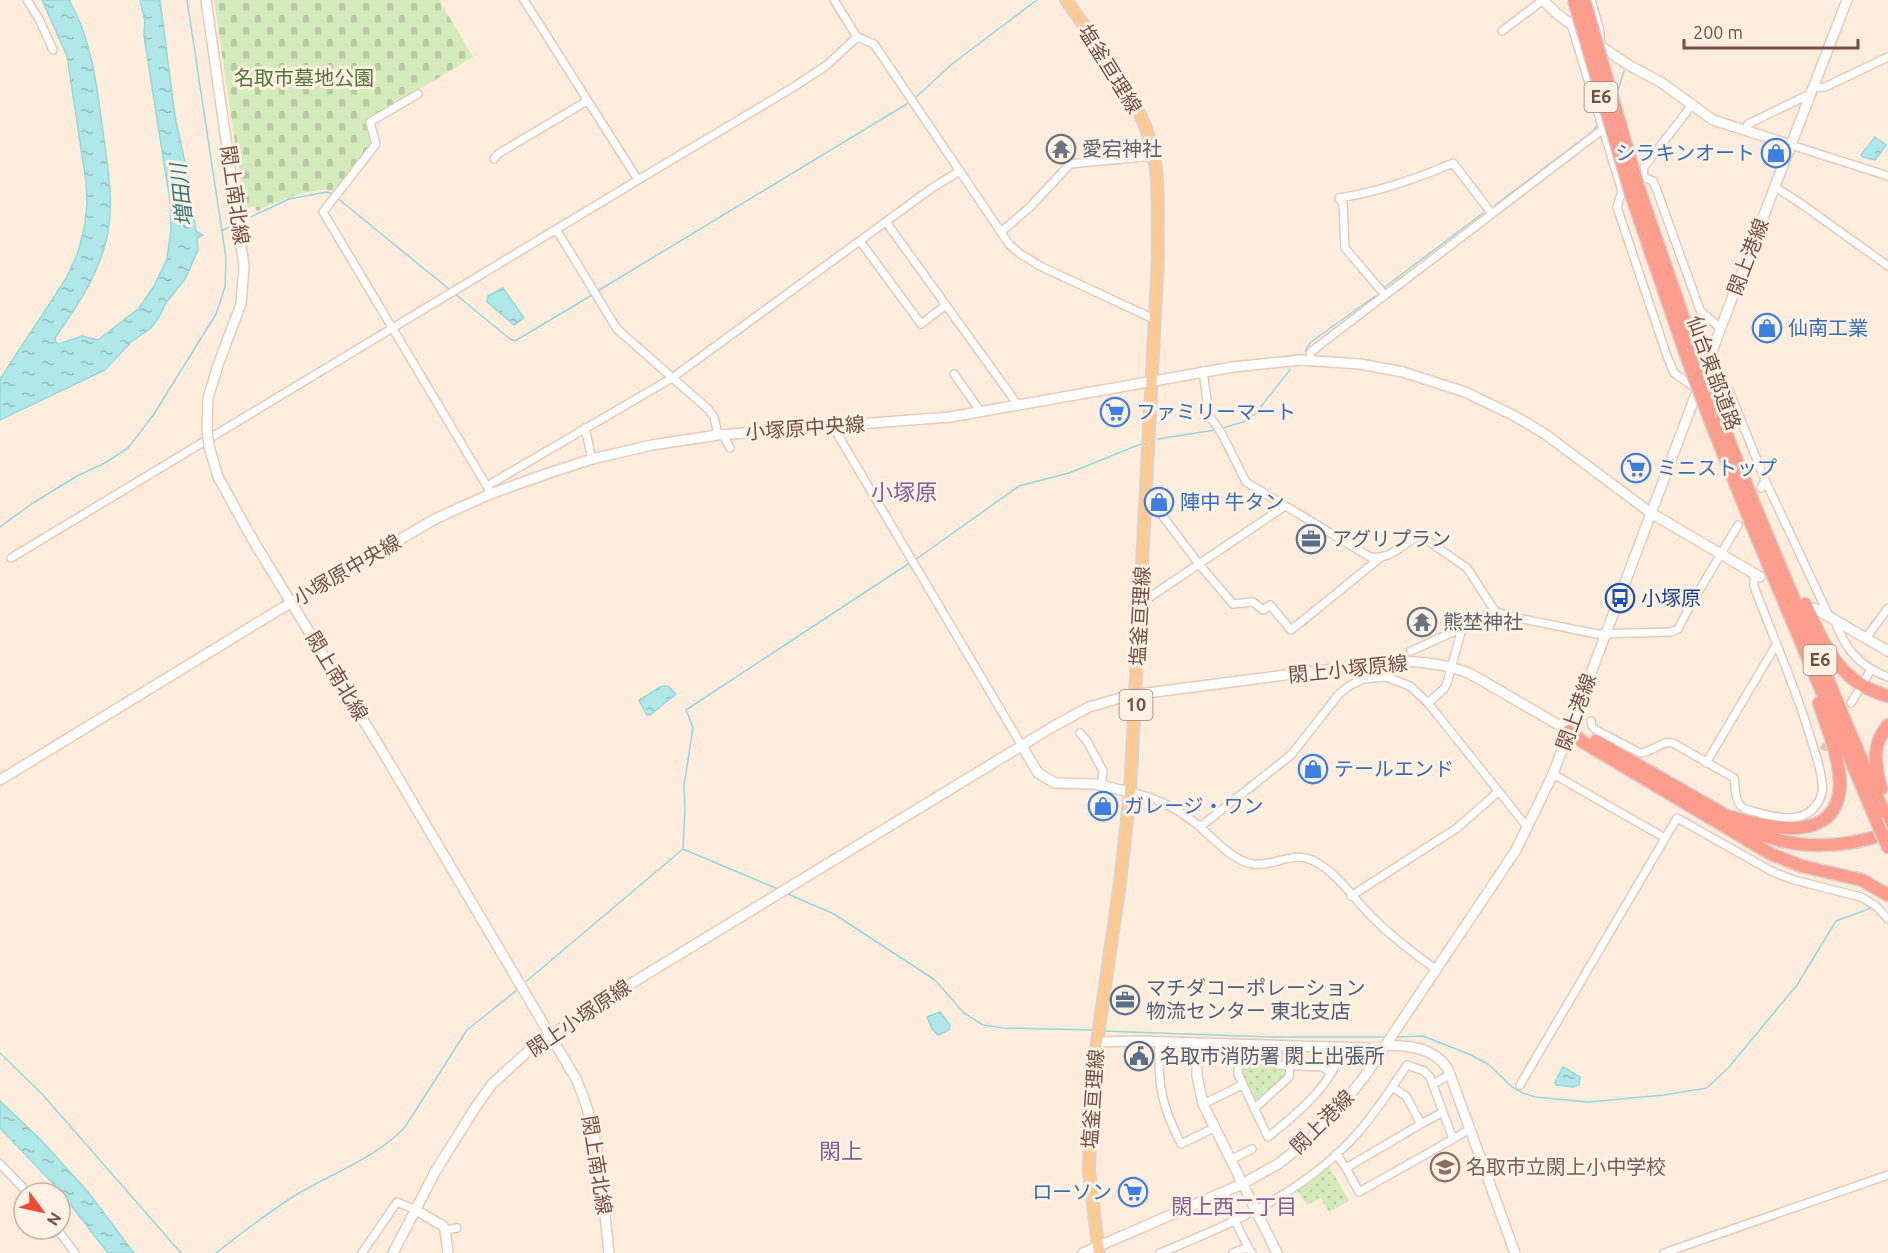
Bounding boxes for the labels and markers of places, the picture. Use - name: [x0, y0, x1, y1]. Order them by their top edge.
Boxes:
- temple icon: 愛宕神社: [1045, 133, 1077, 165]
- place label: 愛宕神社: [1082, 137, 1162, 160]
- shop icon: シラキンオート: [1760, 137, 1792, 169]
- place label: シラキンオート: [1616, 141, 1755, 164]
- shop icon: 仙南工業: [1751, 312, 1783, 344]
- place label: 仙南工業: [1788, 316, 1868, 339]
- supermarket icon: ファミリーマート: [1099, 396, 1131, 428]
- place label: ファミリーマート: [1136, 400, 1296, 423]
- supermarket icon: ミニストップ: [1620, 452, 1652, 484]
- place label: ミニストップ: [1657, 456, 1777, 479]
- shop icon: 陣中 牛タン: [1143, 486, 1175, 518]
- place label: 陣中 牛タン: [1180, 490, 1285, 513]
- office icon: アグリプラン: [1295, 523, 1327, 555]
- place label: アグリプラン: [1332, 527, 1451, 550]
- bus stop icon: 小塚原: [1604, 582, 1636, 614]
- place label: 小塚原: [1641, 586, 1701, 609]
- temple icon: 熊埜神社: [1406, 606, 1438, 638]
- place label: 熊埜神社: [1443, 610, 1523, 633]
- shop icon: テールエンド: [1297, 753, 1329, 785]
- place label: テールエンド: [1334, 757, 1454, 780]
- shop icon: ガレージ・ワン: [1087, 790, 1119, 822]
- place label: ガレージ・ワン: [1124, 794, 1264, 817]
- place label: マチダコーポレーション 物流センター 東北支店: [1146, 976, 1366, 1022]
- office icon: マチダコーポレーション 物流センター 東北支店: [1109, 984, 1141, 1016]
- public building icon: 名取市消防署 閖上出張所: [1123, 1040, 1155, 1072]
- place label: 名取市消防署 閖上出張所: [1160, 1044, 1385, 1067]
- school or university icon: 名取市立閖上小中学校: [1429, 1151, 1461, 1183]
- place label: 名取市立閖上小中学校: [1466, 1155, 1666, 1178]
- supermarket icon: ローソン: [1117, 1176, 1149, 1208]
- place label: ローソン: [1032, 1180, 1112, 1203]

